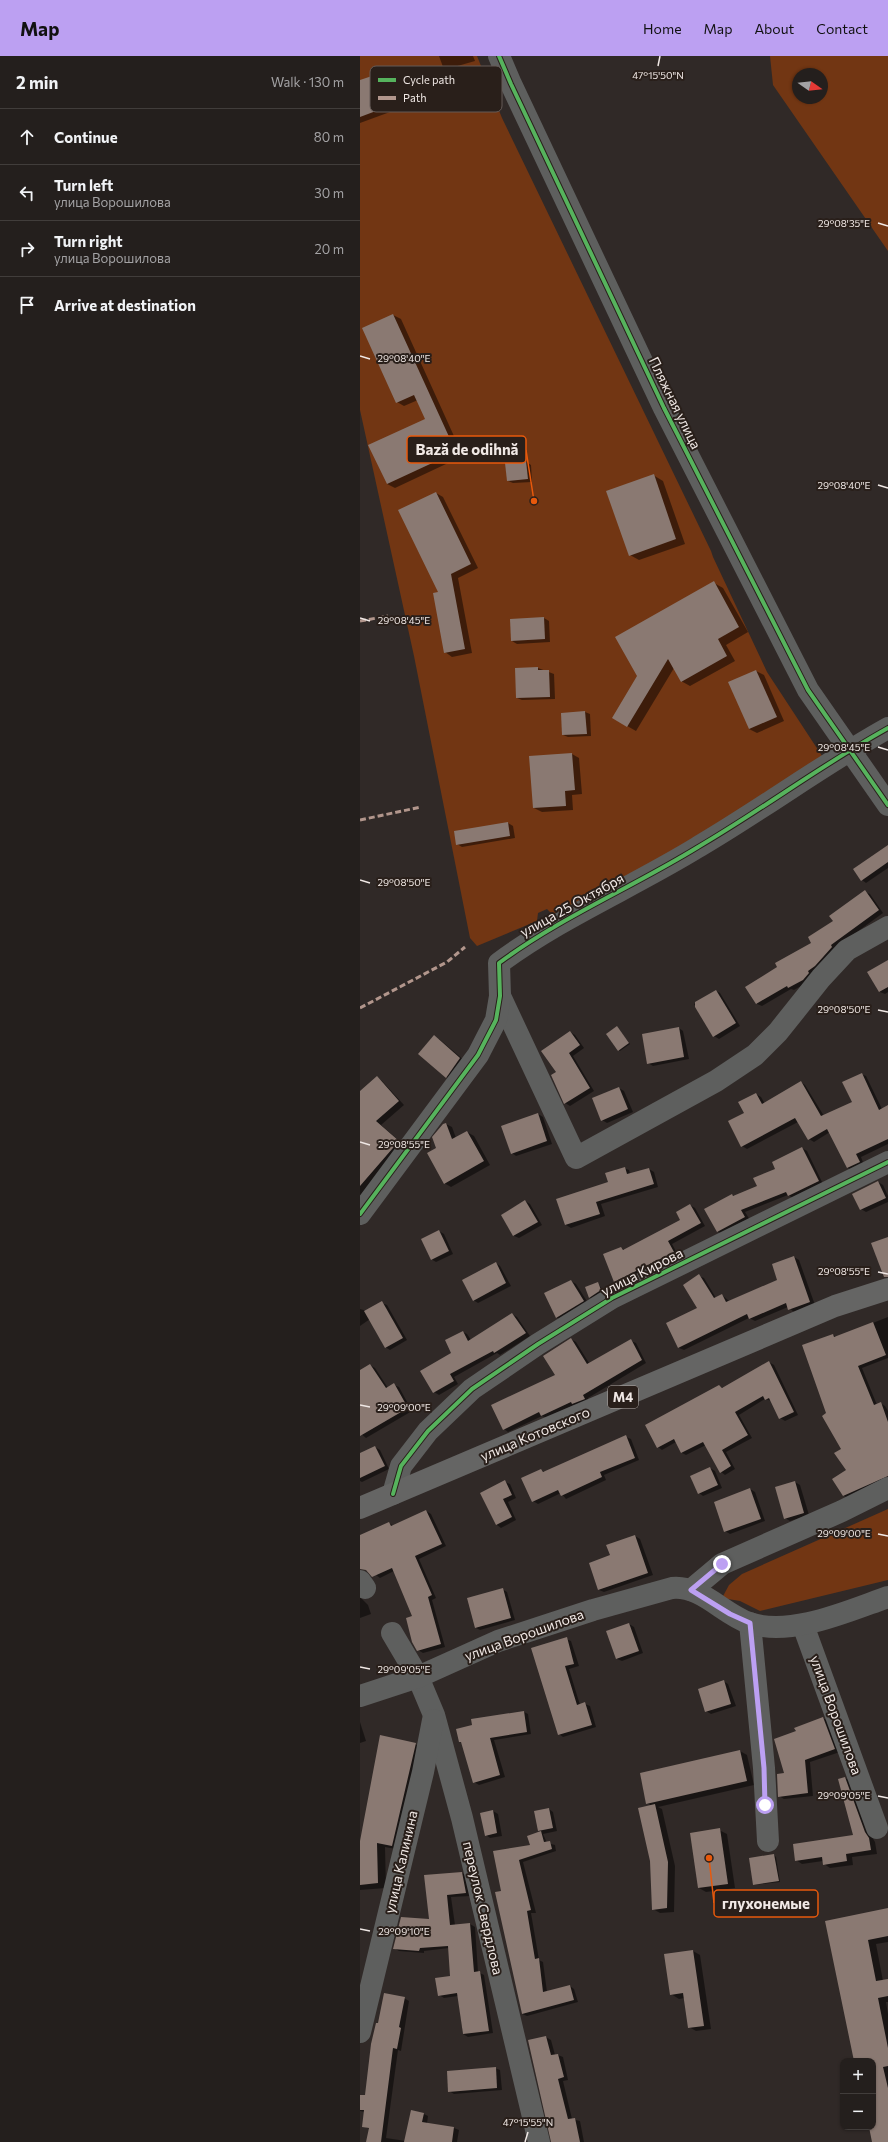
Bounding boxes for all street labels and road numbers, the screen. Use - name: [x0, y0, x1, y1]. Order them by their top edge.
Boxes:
- street label: Пляжная улица: [646, 354, 705, 452]
- street label: улица 25 Октября: [517, 869, 627, 940]
- street label: улица Кирова: [598, 1244, 686, 1299]
- road number: M4: [608, 1386, 638, 1408]
- street label: улица Котовского: [478, 1403, 592, 1464]
- street label: улица Ворошилова: [462, 1605, 586, 1664]
- street label: улица Ворошилова: [807, 1653, 866, 1777]
- street label: улица Калинина: [380, 1809, 421, 1915]
- street label: переулок Свердлова: [460, 1840, 507, 1976]

